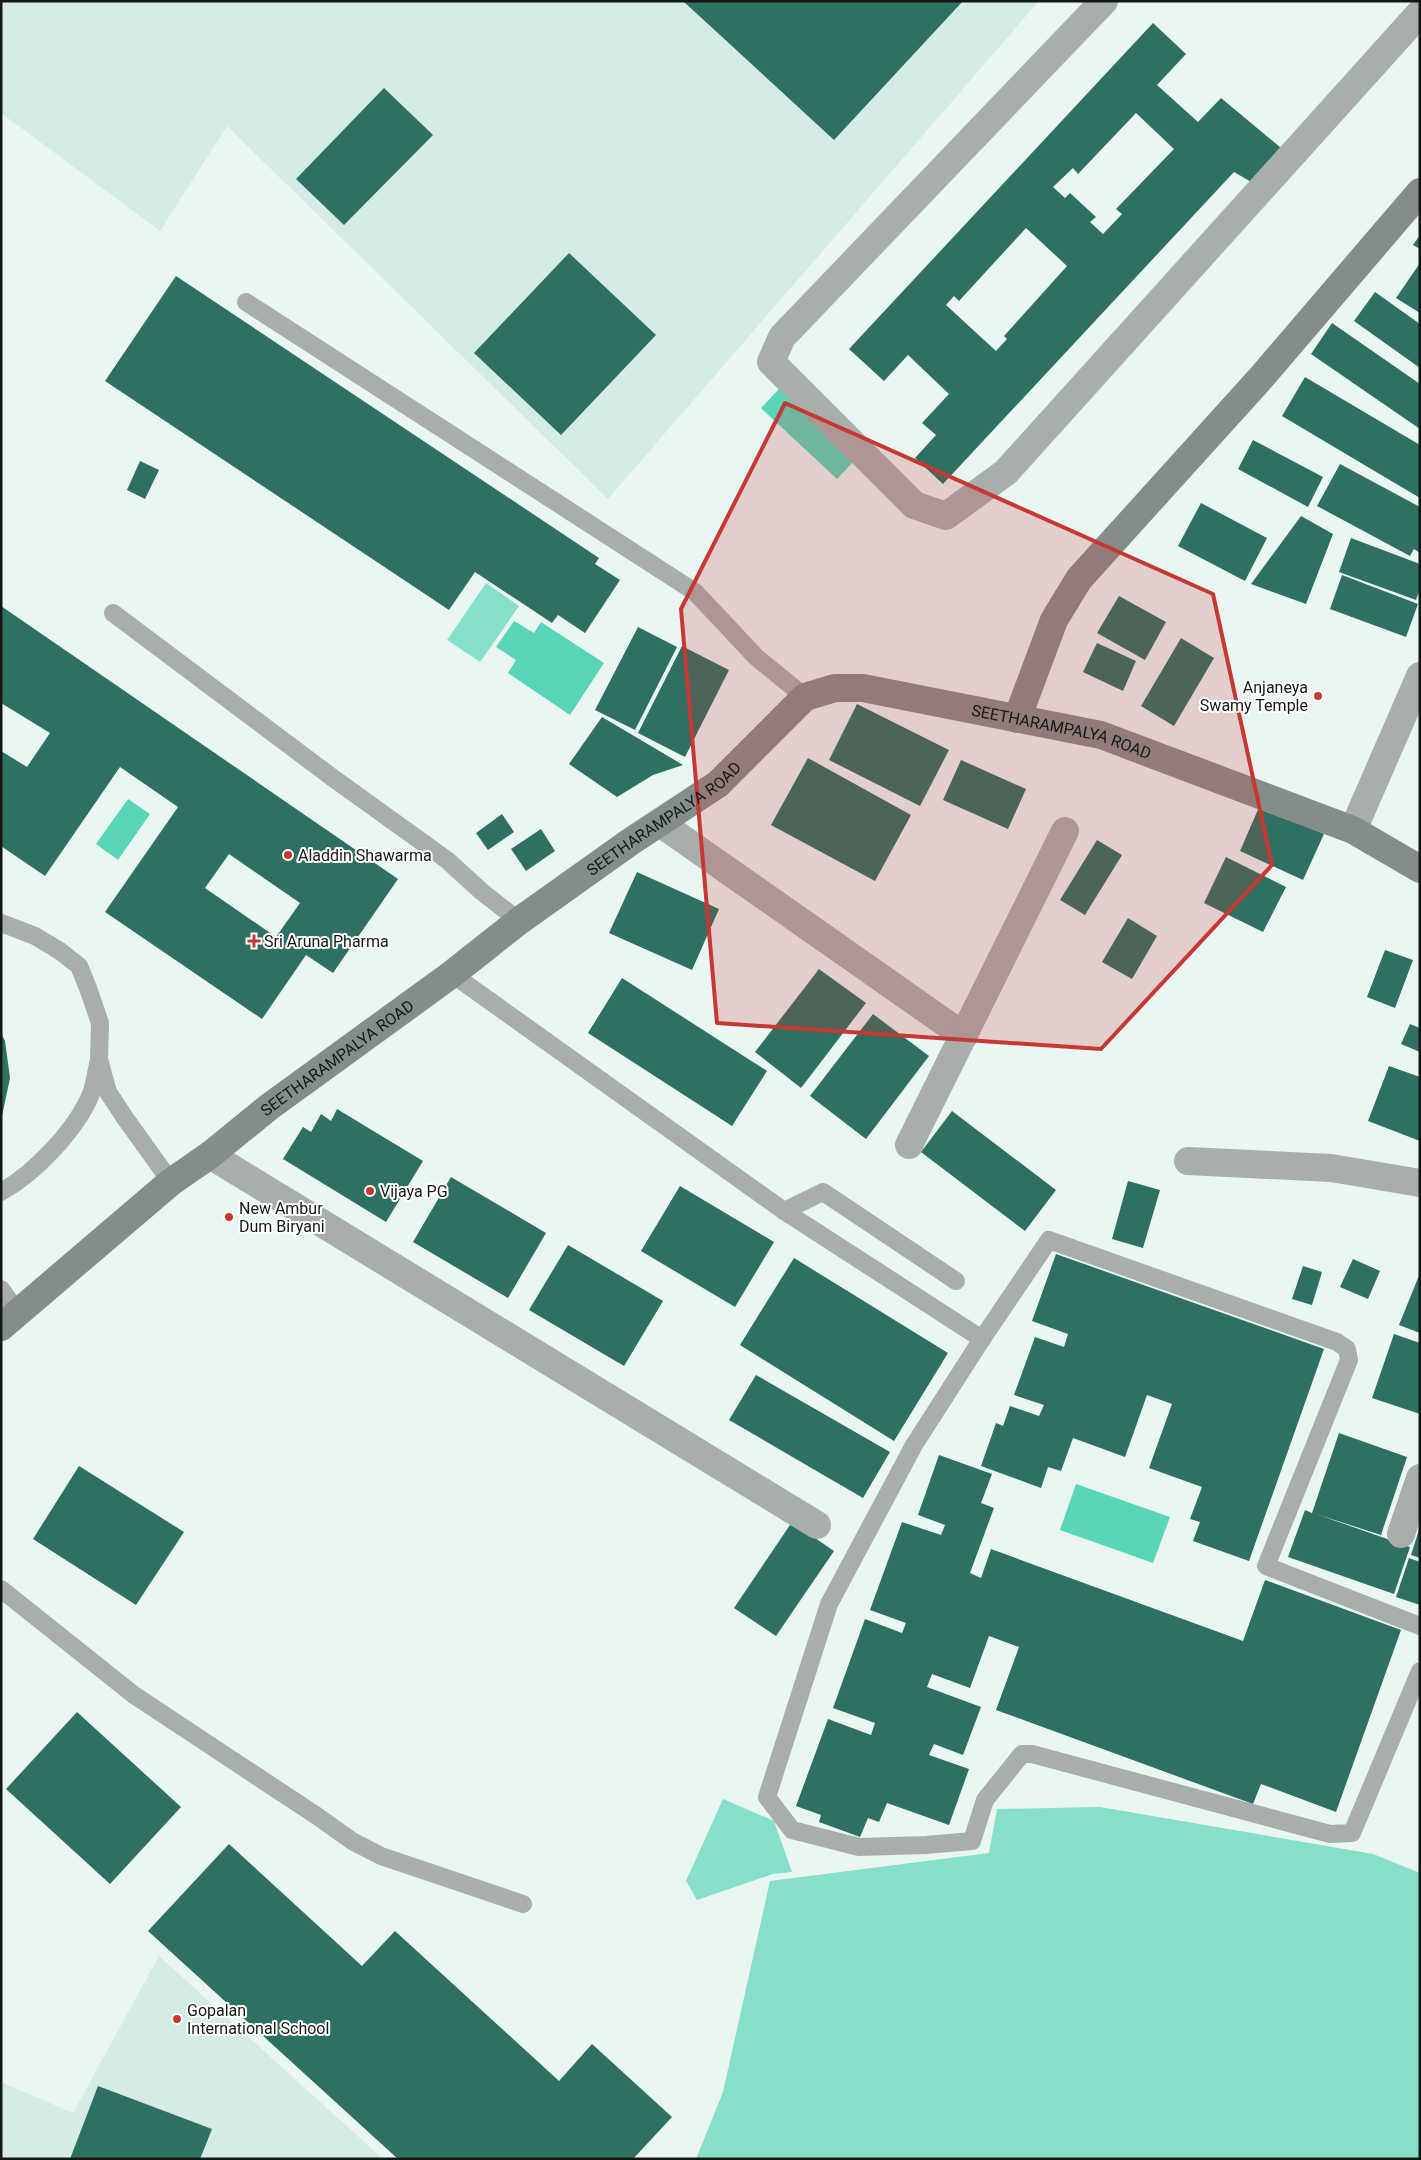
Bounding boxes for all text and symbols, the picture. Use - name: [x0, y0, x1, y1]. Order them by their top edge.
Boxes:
- place label: Anjaneya Swamy Temple: [1200, 678, 1308, 715]
- marker: Anjaneya Swamy Temple: [1312, 690, 1324, 702]
- street label: SEETHARAMPALYA ROAD: [970, 700, 1154, 763]
- street label: SEETHARAMPALYA ROAD: [583, 757, 745, 879]
- place label: Aladdin Shawarma: [298, 846, 432, 865]
- marker: Aladdin Shawarma: [282, 849, 294, 861]
- place label: Sri Aruna Pharma: [264, 932, 389, 951]
- marker: Sri Aruna Pharma: [248, 935, 260, 947]
- street label: SEETHARAMPALYA ROAD: [257, 996, 417, 1120]
- place label: Vijaya PG: [380, 1182, 448, 1201]
- marker: Vijaya PG: [364, 1185, 376, 1197]
- place label: New Ambur Dum Biryani: [239, 1199, 325, 1236]
- marker: New Ambur Dum Biryani: [223, 1211, 235, 1223]
- place label: Gopalan International School: [187, 2001, 329, 2038]
- marker: Gopalan International School: [171, 2013, 183, 2025]

